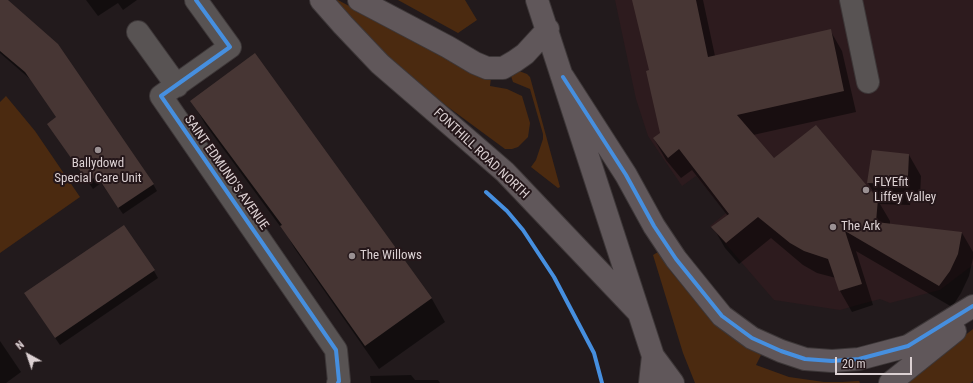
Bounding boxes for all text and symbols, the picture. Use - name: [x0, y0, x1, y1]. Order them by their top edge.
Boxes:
- street label: FONTHILL ROAD NORTH: [430, 106, 532, 202]
- street label: SAINT EDMUND'S AVENUE: [181, 113, 271, 233]
- marker: Ballydowd Special Care Unit: [93, 145, 103, 155]
- place label: Ballydowd Special Care Unit: [54, 156, 142, 187]
- place label: FLYEfit Liffey Valley: [874, 175, 936, 206]
- marker: FLYEfit Liffey Valley: [861, 185, 871, 195]
- place label: The Ark: [841, 219, 880, 235]
- marker: The Ark: [828, 222, 838, 232]
- place label: The Willows: [360, 248, 422, 264]
- marker: The Willows: [347, 251, 357, 261]
- north arrow: [8, 335, 48, 375]
- text: N: [13, 338, 27, 353]
- scale bar: [837, 349, 914, 375]
- text: 20 m: [842, 357, 866, 371]

